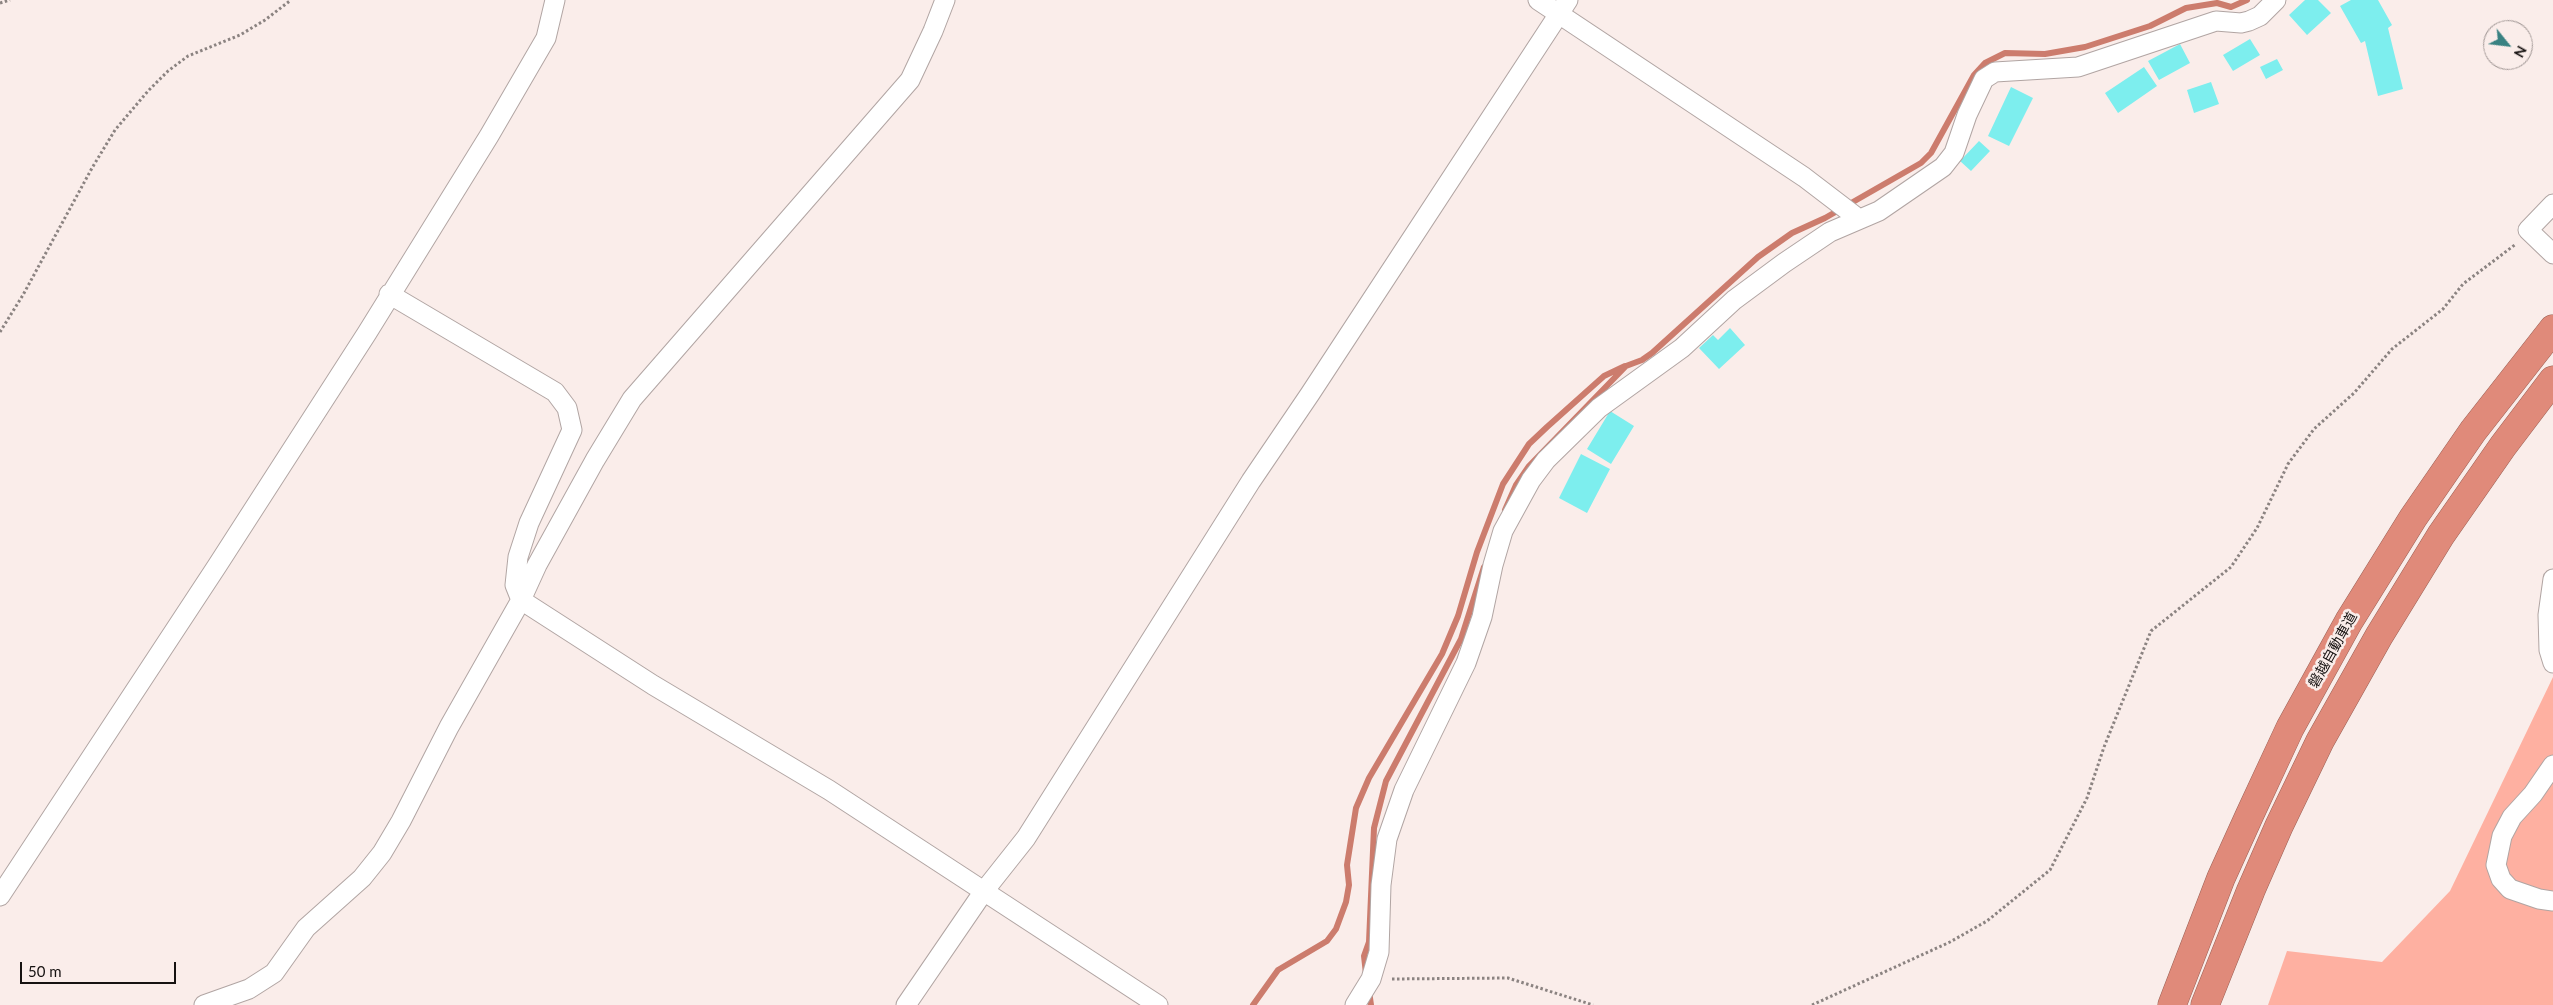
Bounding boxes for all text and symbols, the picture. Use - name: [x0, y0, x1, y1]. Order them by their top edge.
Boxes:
- north arrow: [2483, 20, 2533, 70]
- text: N: [2511, 43, 2531, 61]
- street label: 磐越自動車道: [2305, 609, 2361, 691]
- scale bar: [22, 952, 179, 984]
- text: 50 m: [28, 962, 62, 980]

